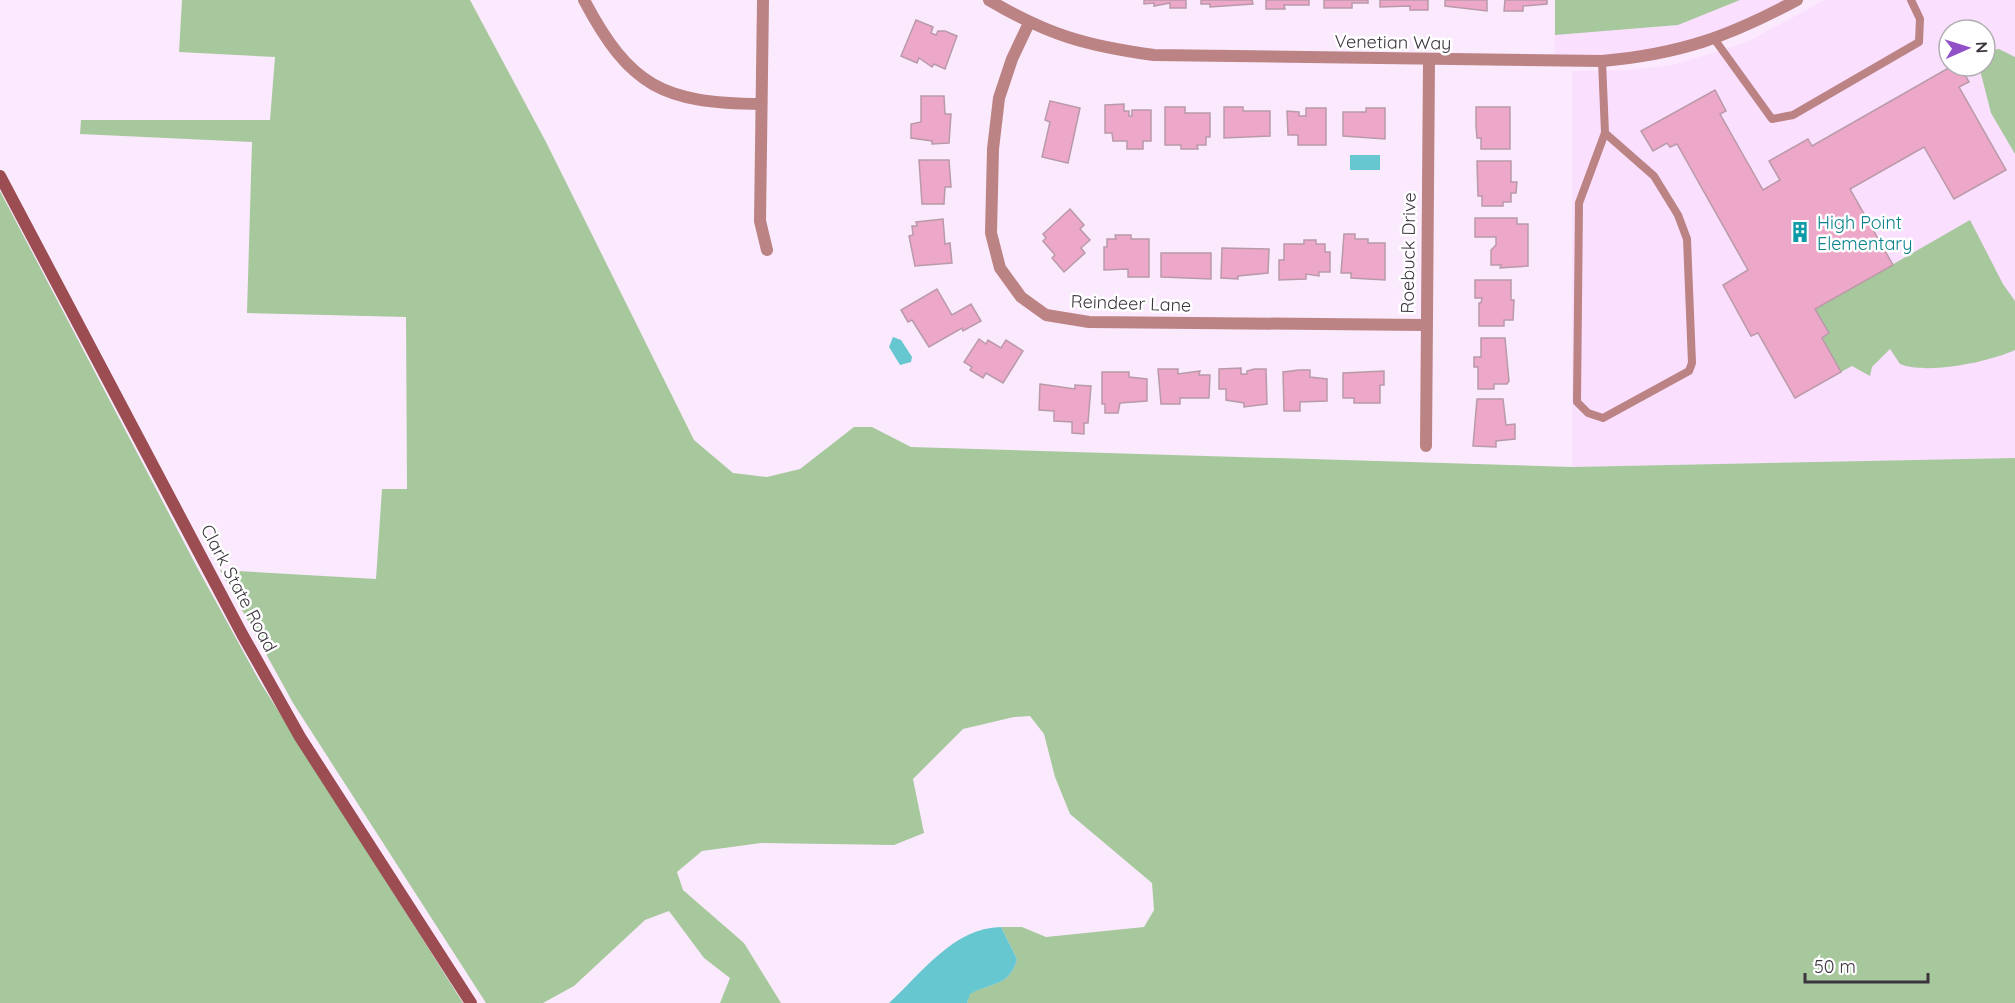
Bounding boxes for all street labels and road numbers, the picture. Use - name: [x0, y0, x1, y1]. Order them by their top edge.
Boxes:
- street label: Venetian Way: [1334, 29, 1452, 55]
- street label: Roebuck Drive: [1395, 192, 1421, 314]
- street label: Reindeer Lane: [1070, 289, 1192, 317]
- street label: Clark State Road: [196, 520, 282, 656]

